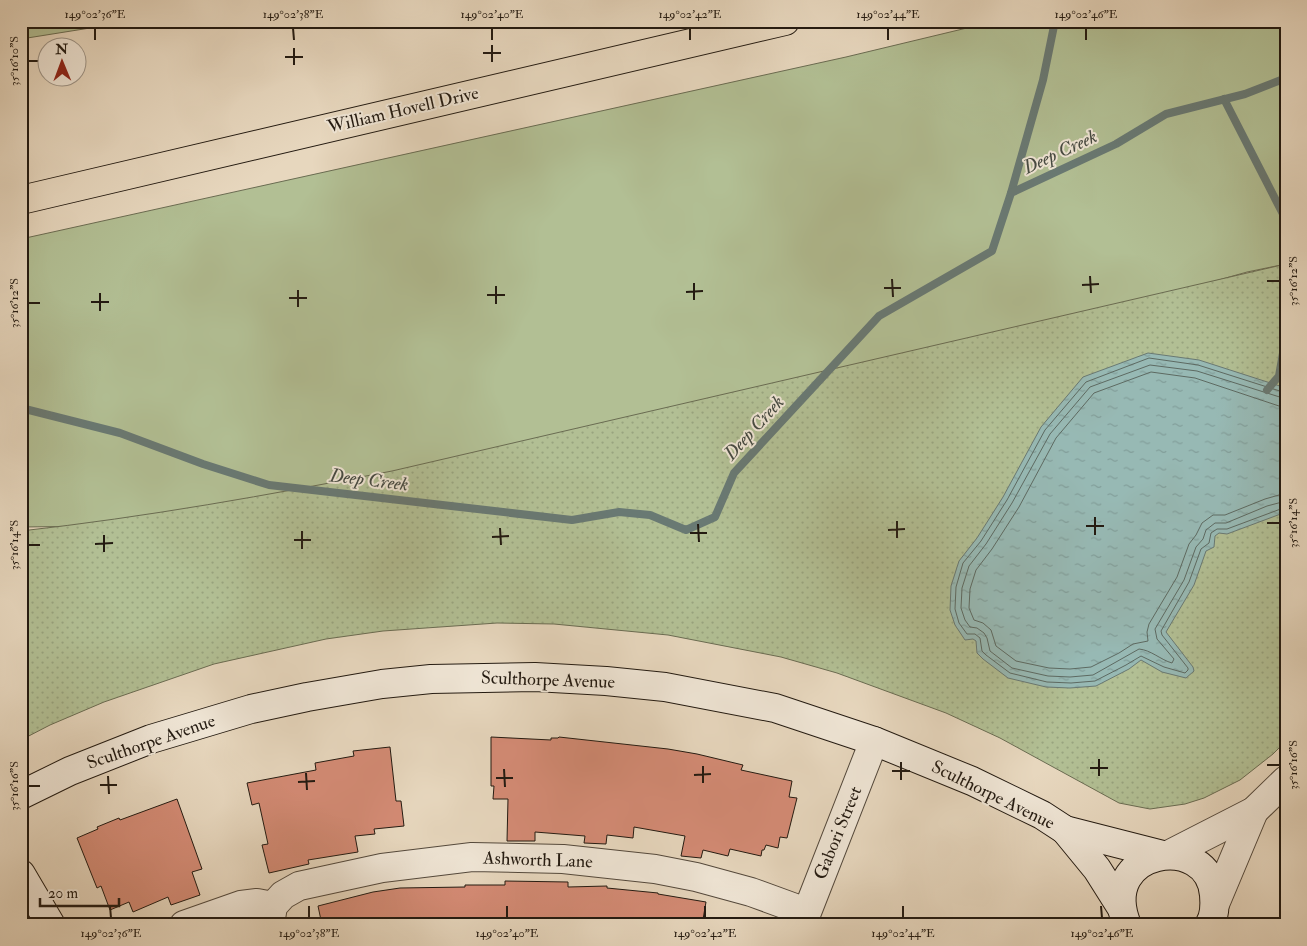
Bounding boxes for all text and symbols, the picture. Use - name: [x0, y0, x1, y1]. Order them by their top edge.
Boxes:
- text: 149°02'36"E: [65, 7, 126, 22]
- text: 149°02'38"E: [263, 7, 324, 22]
- text: 149°02'40"E: [461, 7, 524, 22]
- text: 149°02'42"E: [659, 7, 722, 22]
- text: 149°02'44"E: [856, 7, 920, 22]
- text: 149°02'46"E: [1055, 7, 1118, 22]
- text: 35°16'10"S: [7, 36, 22, 86]
- north arrow: [38, 38, 88, 88]
- text: N: [54, 41, 69, 58]
- street label: William Hovell Drive: [324, 81, 481, 139]
- water label: Deep Creek: [1018, 124, 1101, 180]
- text: 35°16'12"S: [1286, 256, 1301, 306]
- text: 35°16'12"S: [7, 278, 22, 328]
- water label: Deep Creek: [718, 391, 789, 466]
- water label: Deep Creek: [327, 463, 410, 497]
- text: 35°16'14"S: [1286, 498, 1301, 548]
- text: 35°16'14"S: [7, 520, 22, 570]
- street label: Sculthorpe Avenue: [481, 666, 616, 694]
- street label: Sculthorpe Avenue: [84, 709, 219, 775]
- text: 35°16'16"S: [1286, 740, 1301, 790]
- street label: Sculthorpe Avenue: [928, 755, 1059, 835]
- text: 35°16'16"S: [7, 761, 22, 811]
- street label: Gabori Street: [809, 783, 867, 883]
- street label: Ashworth Lane: [482, 847, 594, 873]
- scale bar: [40, 876, 119, 908]
- text: 20 m: [48, 884, 78, 903]
- text: 149°02'36"E: [81, 926, 142, 941]
- text: 149°02'38"E: [279, 926, 340, 941]
- text: 149°02'40"E: [476, 926, 539, 941]
- text: 149°02'42"E: [674, 926, 737, 941]
- text: 149°02'44"E: [871, 926, 935, 941]
- text: 149°02'46"E: [1071, 926, 1134, 941]

